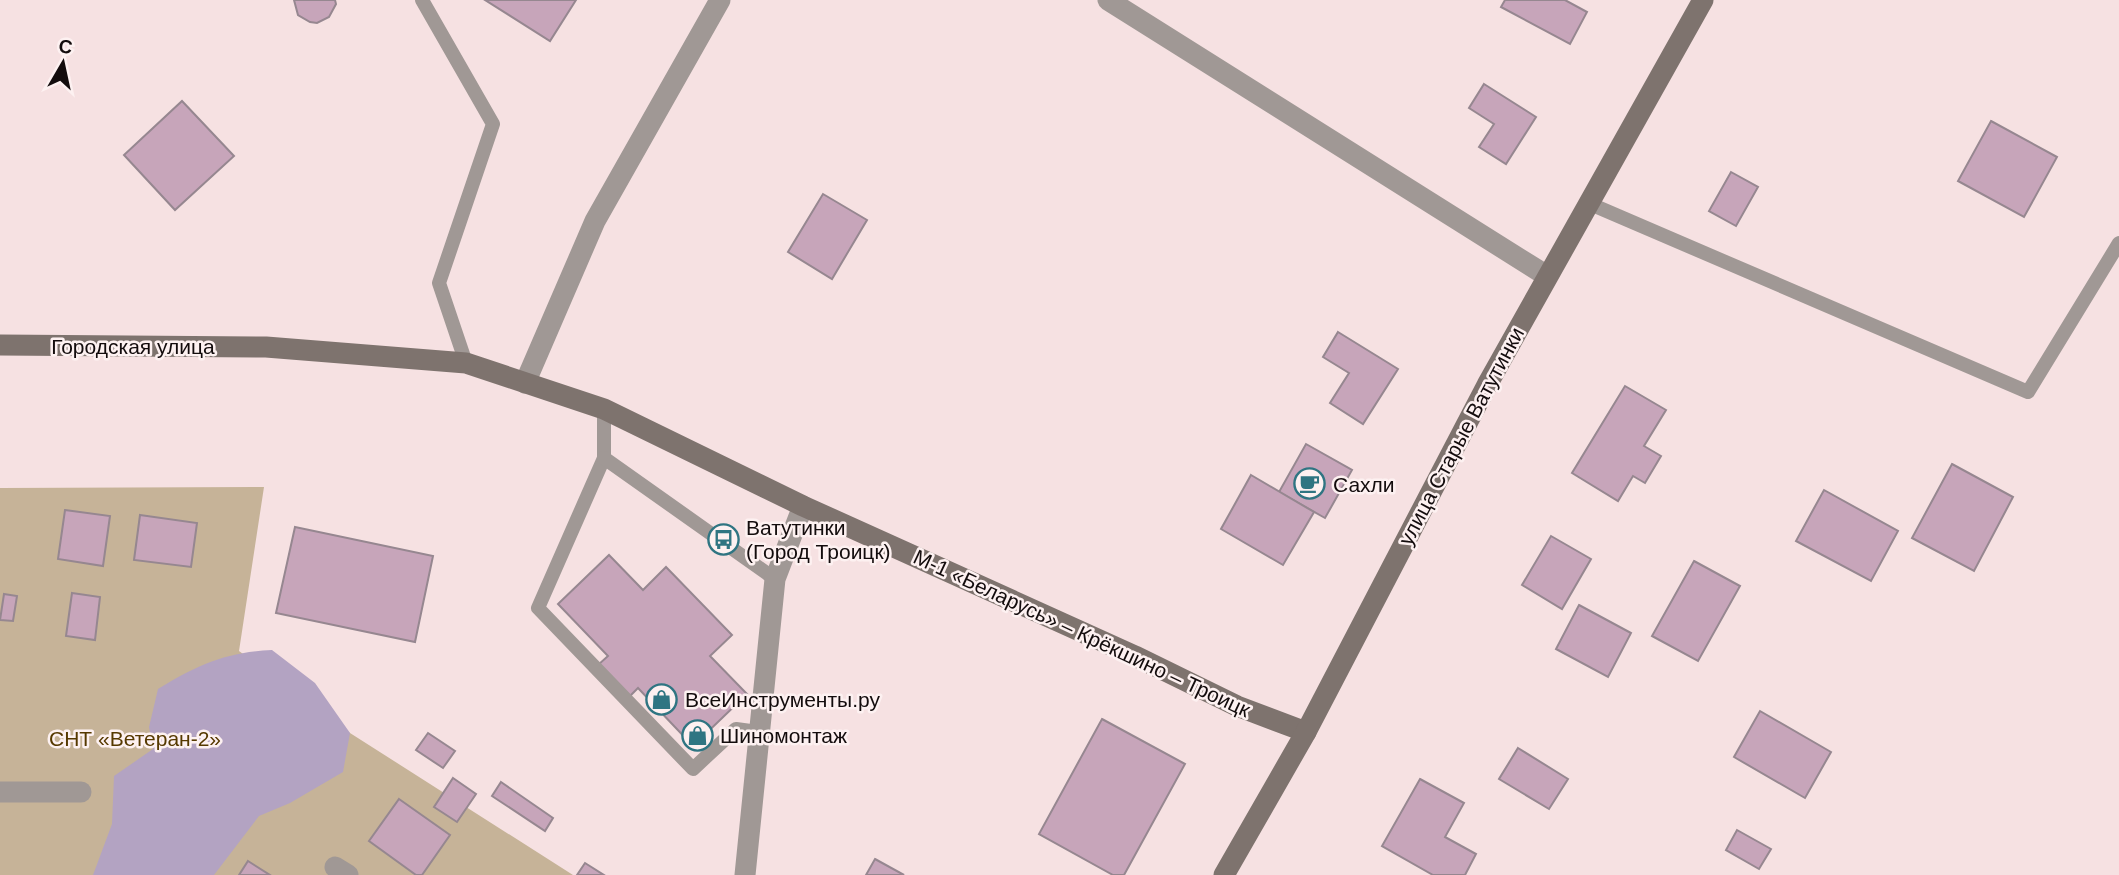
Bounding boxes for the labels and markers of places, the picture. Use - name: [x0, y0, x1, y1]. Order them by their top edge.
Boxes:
- cafe icon: Сахли: [1293, 467, 1327, 501]
- place label: Сахли: [1333, 473, 1395, 496]
- place label: Ватутинки (Город Троицк): [746, 516, 891, 563]
- bus stop icon: Ватутинки (Город Троицк): [706, 522, 740, 556]
- shop icon: ВсеИнструменты.ру: [645, 682, 679, 716]
- place label: ВсеИнструменты.ру: [685, 688, 880, 711]
- shop icon: Шиномонтаж: [680, 718, 714, 752]
- place label: Шиномонтаж: [720, 724, 847, 747]

